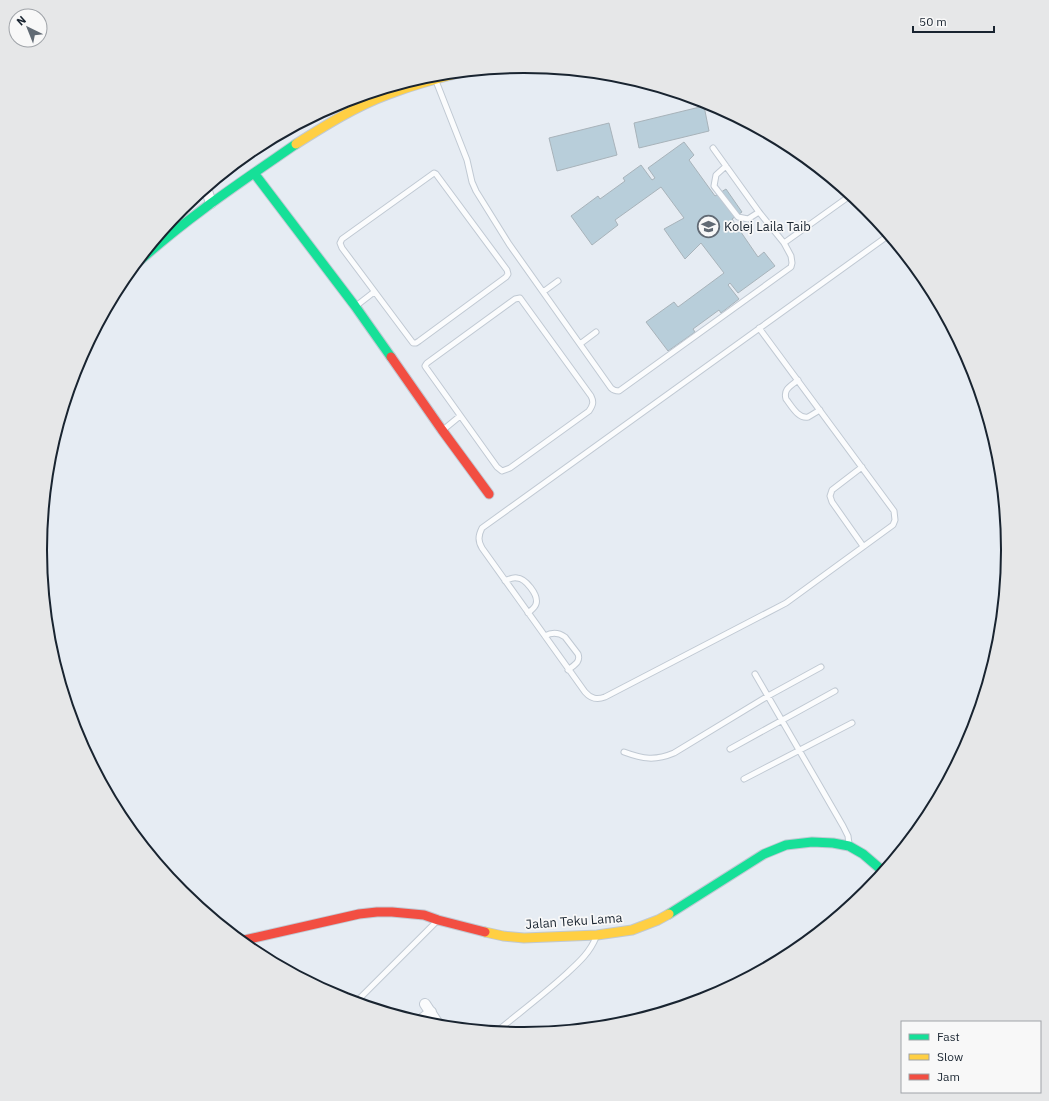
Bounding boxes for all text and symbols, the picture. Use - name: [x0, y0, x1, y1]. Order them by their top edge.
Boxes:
- north arrow: [8, 8, 48, 48]
- scale bar: [913, 8, 994, 34]
- text: N: [13, 13, 29, 29]
- text: 50 m: [919, 14, 947, 29]
- school or university icon: Kolej Laila Taib: [695, 213, 721, 239]
- place label: Kolej Laila Taib: [724, 218, 811, 235]
- street label: Jalan Teku Lama: [525, 909, 623, 933]
- legend: [901, 1021, 1041, 1093]
- text: Fast: [937, 1029, 960, 1044]
- text: Slow: [937, 1049, 963, 1064]
- text: Jam: [937, 1069, 960, 1084]

